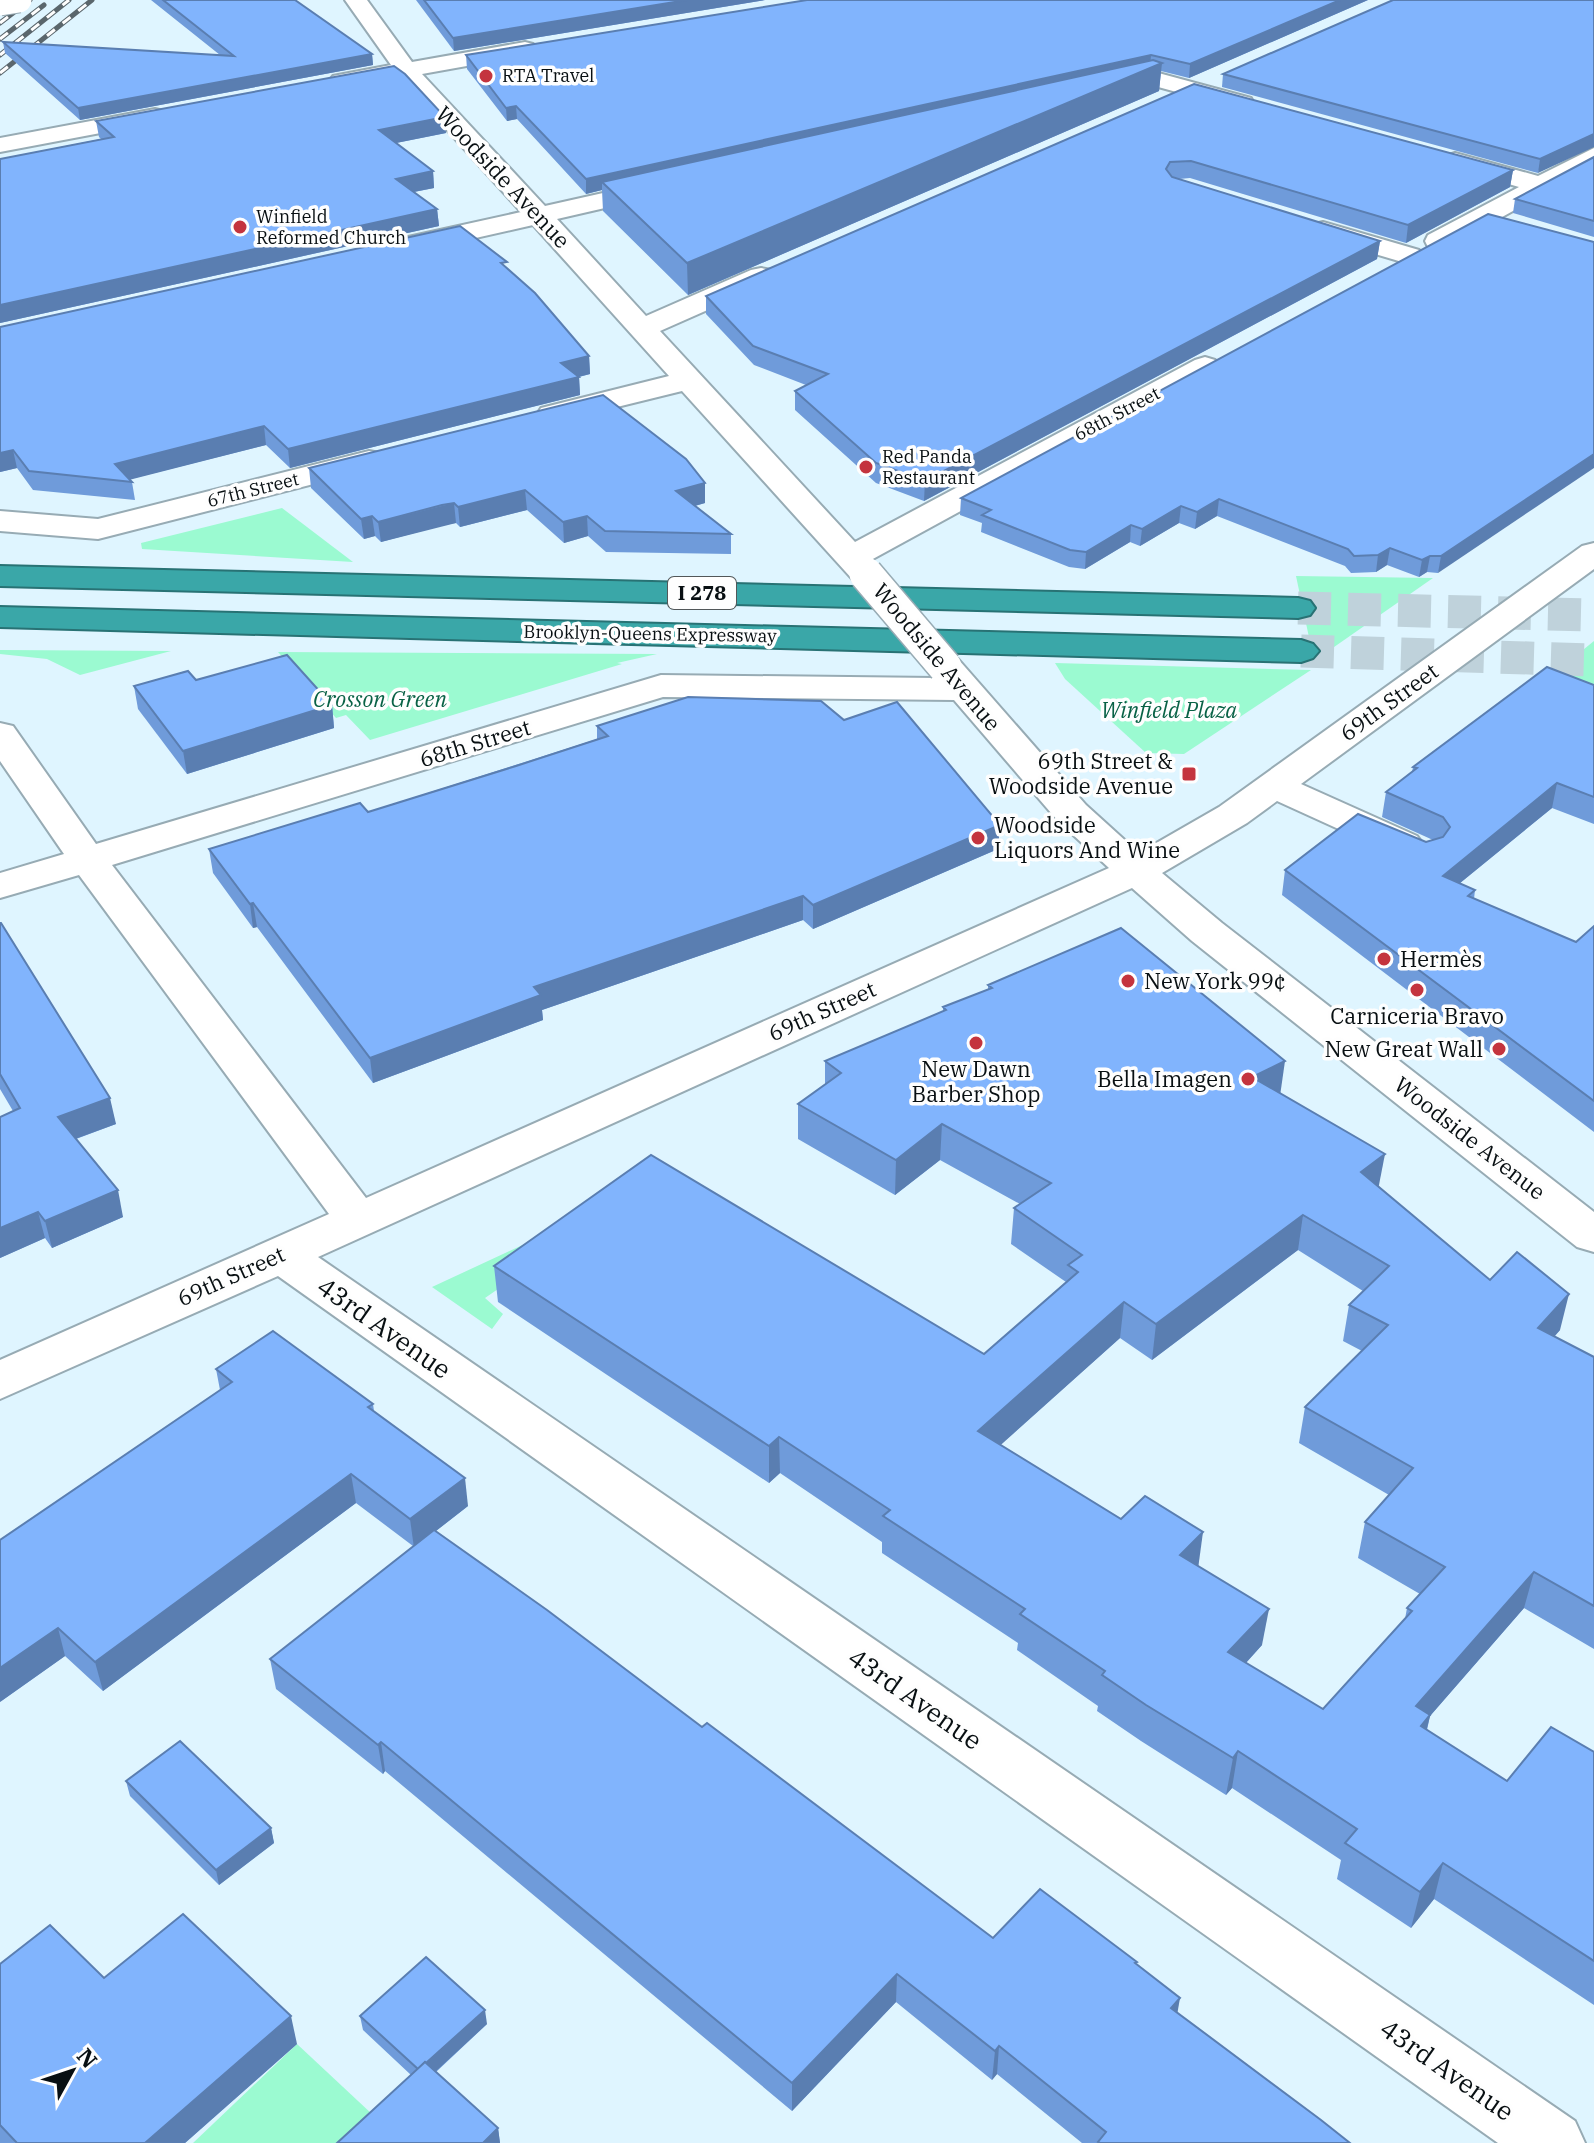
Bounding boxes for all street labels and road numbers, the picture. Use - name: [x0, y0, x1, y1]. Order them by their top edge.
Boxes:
- street label: Woodside Avenue: [430, 99, 577, 254]
- street label: 68th Street: [1070, 381, 1164, 446]
- street label: 67th Street: [205, 467, 301, 512]
- road number: I 278: [668, 577, 736, 609]
- street label: Woodside Avenue: [867, 577, 1008, 737]
- street label: Brooklyn-Queens Expressway: [523, 620, 777, 647]
- street label: 69th Street: [1334, 656, 1444, 747]
- street label: 68th Street: [416, 712, 534, 773]
- street label: 69th Street: [763, 974, 880, 1047]
- street label: Woodside Avenue: [1389, 1069, 1552, 1206]
- street label: 69th Street: [172, 1239, 289, 1312]
- street label: 43rd Avenue: [311, 1269, 458, 1386]
- street label: 43rd Avenue: [842, 1640, 989, 1757]
- street label: 43rd Avenue: [1374, 2011, 1521, 2128]

